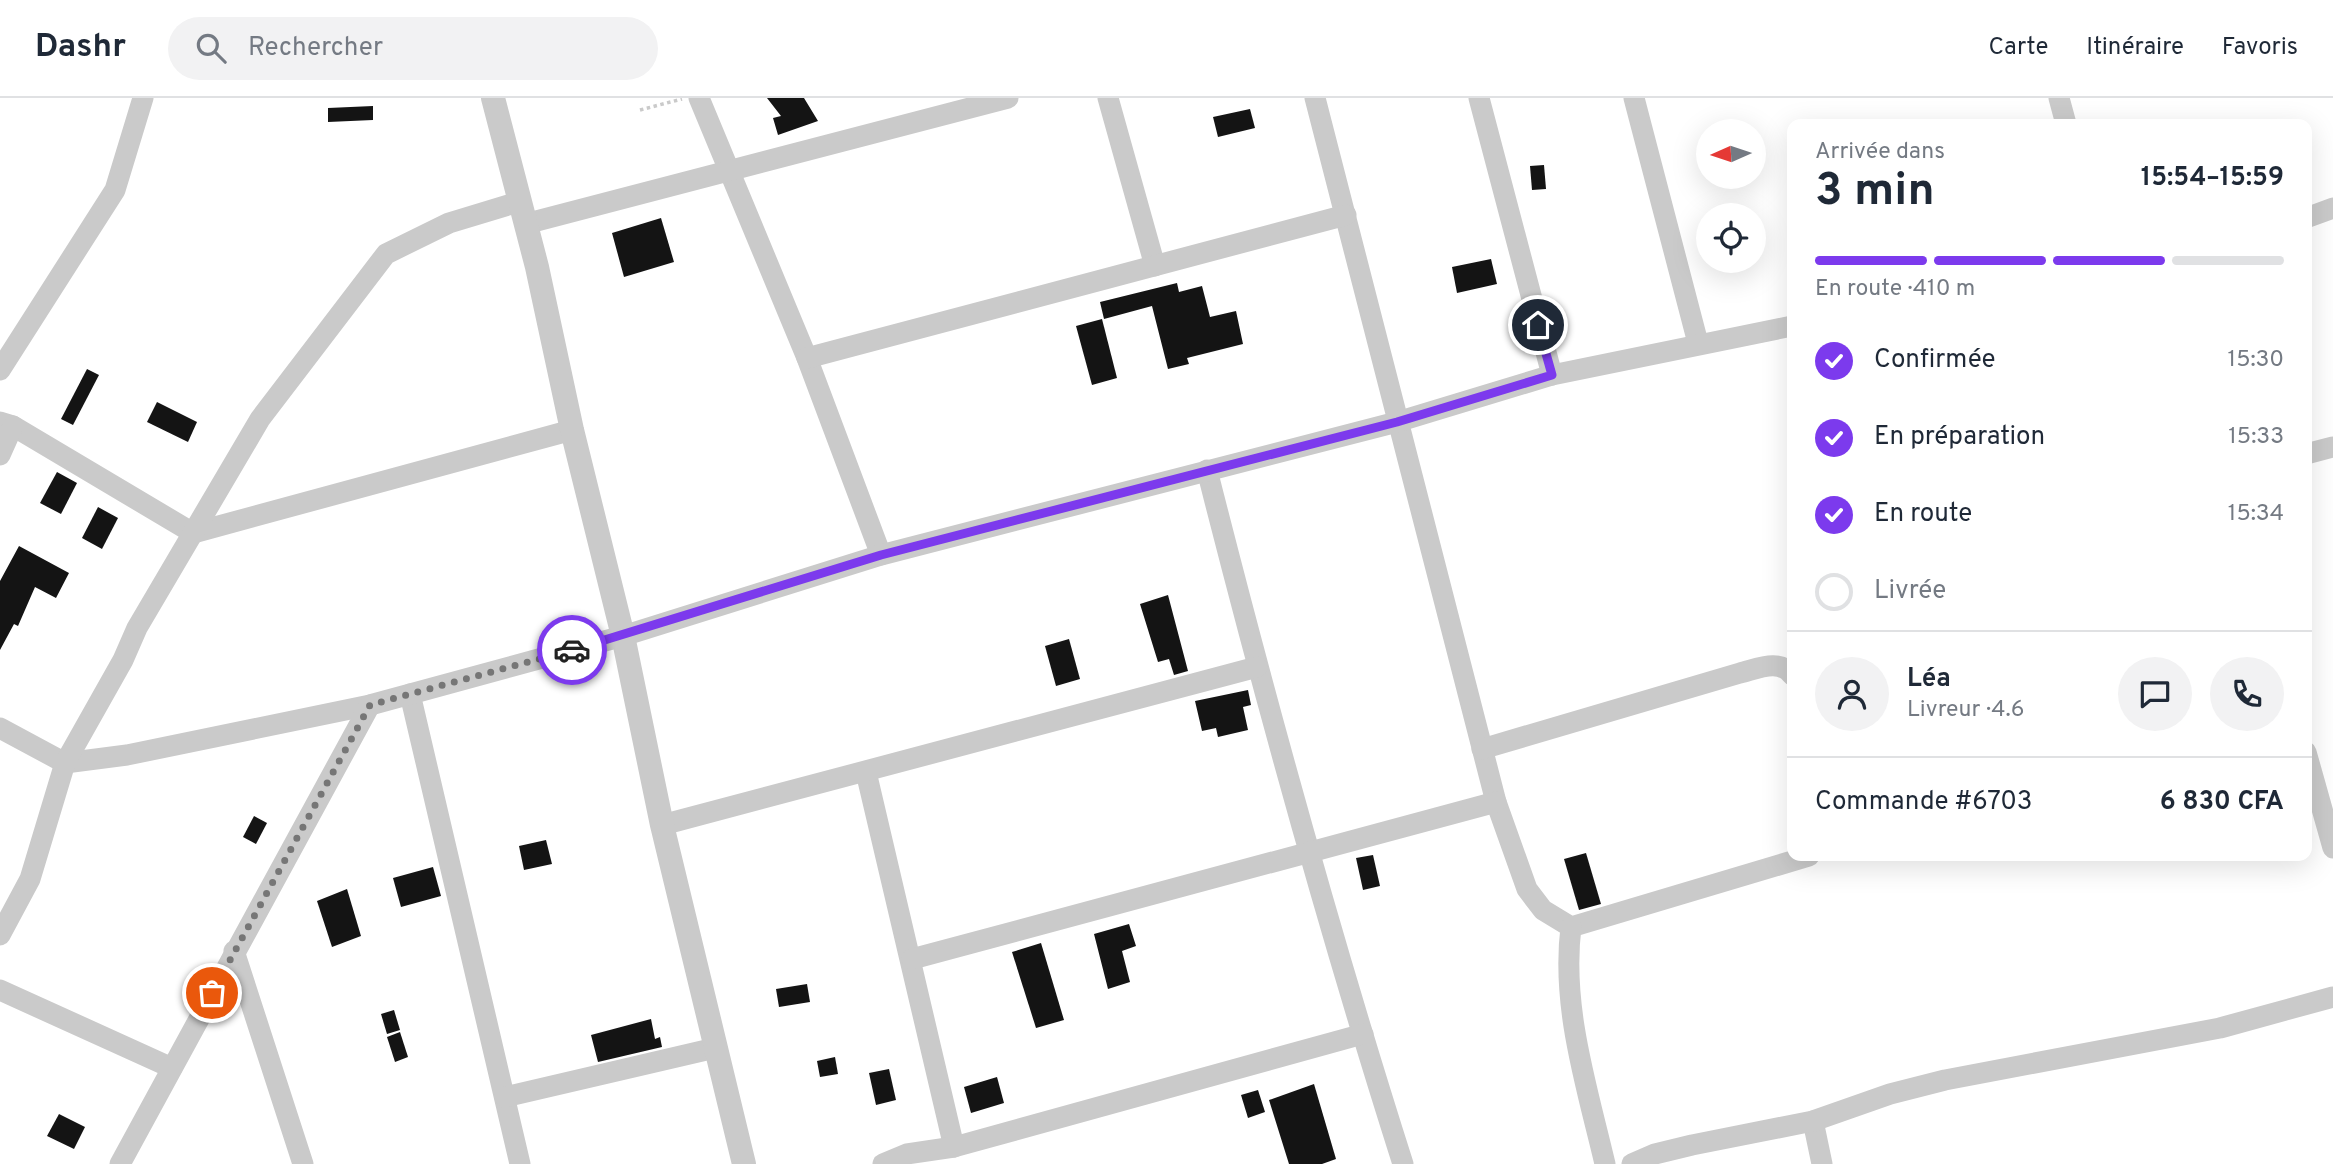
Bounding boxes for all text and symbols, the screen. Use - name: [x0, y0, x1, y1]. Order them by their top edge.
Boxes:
- search box: [168, 17, 658, 80]
- text: Dashr: [35, 27, 126, 69]
- icon: search: [192, 29, 230, 67]
- text: Rechercher: [248, 32, 383, 65]
- text: Carte: [1988, 33, 2048, 63]
- text: Itinéraire: [2086, 33, 2184, 63]
- text: Favoris: [2222, 33, 2298, 63]
- north arrow: [1696, 119, 1766, 189]
- map controls: [1696, 119, 1766, 273]
- text: Arrivée dans: [1815, 138, 1945, 167]
- text: 15:54–15:59: [2141, 162, 2284, 195]
- text: 3 min: [1815, 163, 1935, 222]
- button: locate: [1696, 203, 1766, 273]
- text: En route · 410 m: [1815, 275, 1975, 304]
- pin: [1508, 295, 1568, 355]
- icon: home: [1519, 306, 1557, 344]
- icon: check: [1815, 342, 1853, 380]
- text: Confirmée: [1874, 344, 1996, 377]
- text: 15:30: [2228, 346, 2284, 375]
- icon: check: [1815, 419, 1853, 457]
- text: En préparation: [1874, 421, 2045, 454]
- text: 15:33: [2228, 423, 2284, 452]
- icon: check: [1815, 496, 1853, 534]
- text: En route: [1874, 498, 1972, 531]
- text: 15:34: [2228, 500, 2284, 529]
- text: Livrée: [1874, 575, 1946, 608]
- courier: [537, 615, 607, 685]
- icon: car: [553, 631, 591, 669]
- button: person: [1815, 657, 1889, 731]
- button: chat: [2118, 657, 2192, 731]
- button: phone: [2210, 657, 2284, 731]
- text: Léa: [1907, 663, 1951, 696]
- text: Livreur · 4.6: [1907, 696, 2024, 725]
- text: Commande #6703: [1815, 786, 2033, 819]
- text: 6 830 CFA: [2160, 786, 2284, 819]
- pin: [182, 963, 242, 1023]
- icon: bag: [193, 974, 231, 1012]

